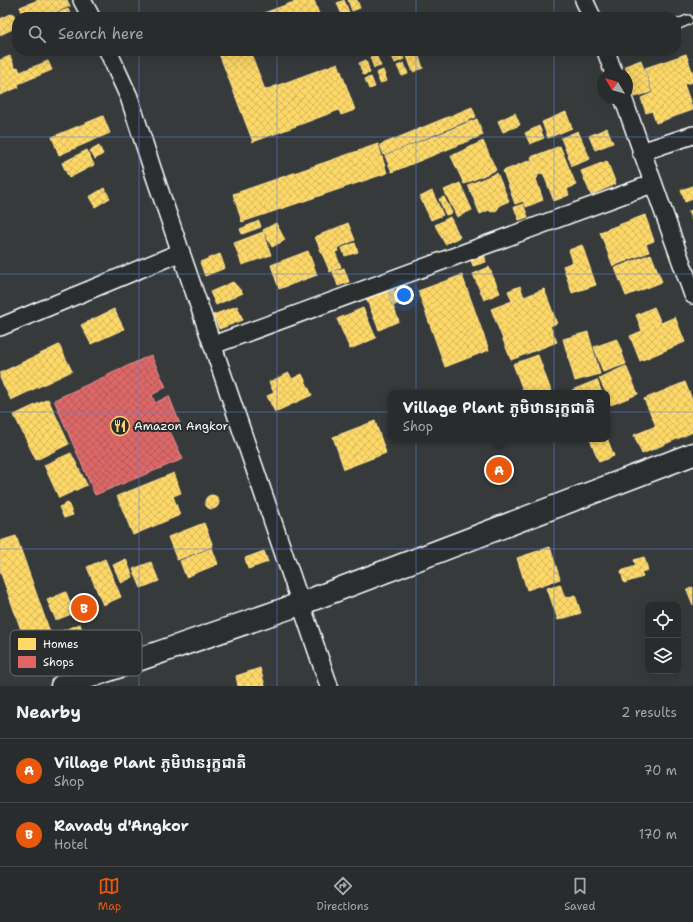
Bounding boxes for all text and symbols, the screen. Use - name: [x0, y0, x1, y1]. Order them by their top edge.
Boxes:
- search box: [12, 12, 681, 56]
- icon: search: [26, 23, 48, 45]
- text: Search here: [58, 24, 144, 44]
- north arrow: [597, 68, 633, 104]
- your location: [394, 285, 414, 305]
- popup: [388, 390, 610, 442]
- text: Village Plant ភូមិឋានរុក្ខជាតិ: [403, 398, 595, 418]
- restaurant icon: Amazon Angkor: [109, 415, 131, 437]
- place label: Amazon Angkor: [134, 418, 229, 434]
- text: Shop: [403, 418, 433, 435]
- pin: A: [486, 455, 512, 485]
- pin: B: [71, 593, 97, 623]
- map controls: [645, 602, 681, 674]
- button: locate: [645, 602, 681, 638]
- legend: [10, 630, 142, 676]
- text: Homes: [43, 637, 79, 652]
- button: layers: [645, 638, 681, 674]
- text: Shops: [43, 655, 74, 670]
- text: Nearby: [16, 701, 81, 723]
- text: 2 results: [621, 704, 677, 721]
- text: Village Plant ភូមិឋានរុក្ខជាតិ: [54, 753, 246, 773]
- text: A: [24, 762, 34, 779]
- text: 70 m: [643, 762, 677, 779]
- text: Shop: [54, 773, 84, 790]
- text: Ravady d'Angkor: [54, 816, 189, 836]
- text: B: [25, 826, 33, 843]
- text: 170 m: [639, 826, 677, 843]
- text: Hotel: [54, 836, 88, 853]
- tab: Map: [98, 875, 121, 914]
- tab: Directions: [316, 875, 369, 914]
- tab: Saved: [564, 875, 595, 914]

